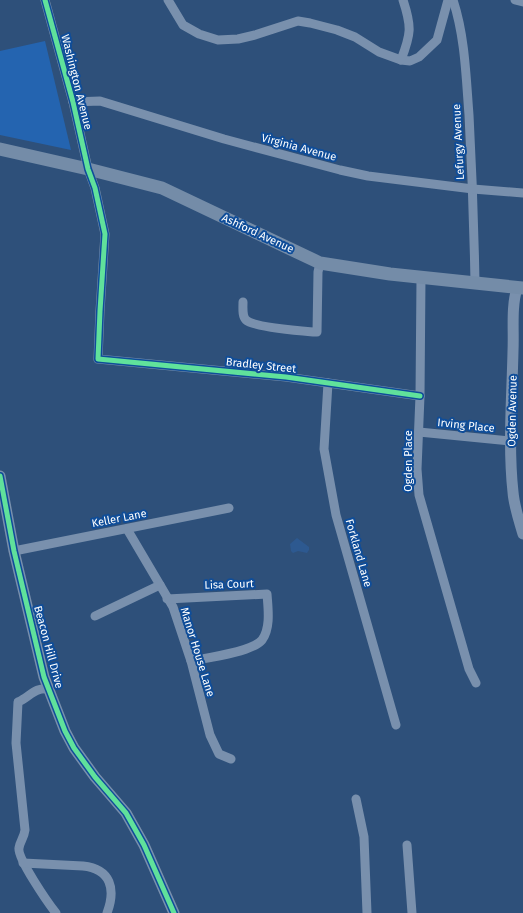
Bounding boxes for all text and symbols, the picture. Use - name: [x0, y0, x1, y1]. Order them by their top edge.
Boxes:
- street label: Washington Avenue: [58, 33, 95, 131]
- street label: Lefurgy Avenue: [450, 104, 467, 180]
- street label: Virginia Avenue: [260, 131, 338, 164]
- street label: Ashford Avenue: [220, 211, 296, 256]
- street label: Bradley Street: [225, 355, 297, 376]
- street label: Ogden Avenue: [505, 375, 520, 447]
- street label: Irving Place: [437, 416, 495, 435]
- street label: Ogden Place: [402, 430, 415, 492]
- street label: Keller Lane: [91, 507, 148, 530]
- street label: Forkland Lane: [343, 518, 374, 589]
- street label: Lisa Court: [204, 577, 254, 592]
- street label: Beacon Hill Drive: [31, 604, 66, 690]
- street label: Manor House Lane: [178, 606, 217, 698]

